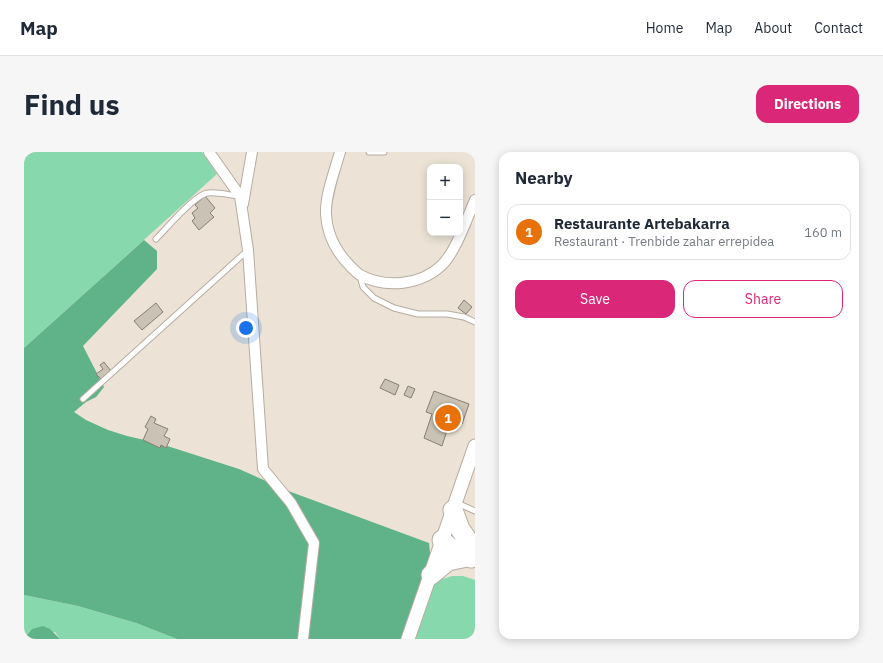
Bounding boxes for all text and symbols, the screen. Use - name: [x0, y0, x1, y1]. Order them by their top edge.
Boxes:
- text: Map: [20, 16, 58, 40]
- text: Home: [646, 19, 683, 37]
- text: Map: [705, 19, 732, 37]
- text: About: [754, 19, 792, 37]
- text: Contact: [814, 19, 863, 37]
- button: Directions: [756, 85, 859, 123]
- text: Find us: [24, 86, 120, 123]
- map controls: [427, 164, 463, 236]
- button: +: [427, 164, 463, 200]
- text: Nearby: [515, 167, 573, 189]
- button: −: [427, 200, 463, 236]
- text: Restaurante Artebakarra: [554, 214, 730, 233]
- text: 1: [525, 224, 533, 241]
- text: 160 m: [804, 224, 842, 241]
- text: Restaurant · Trenbide zahar errepidea: [554, 233, 774, 250]
- button: Save: [515, 280, 675, 318]
- button: Share: [683, 280, 843, 318]
- your location: [236, 318, 256, 338]
- pin: 1: [435, 403, 461, 433]

